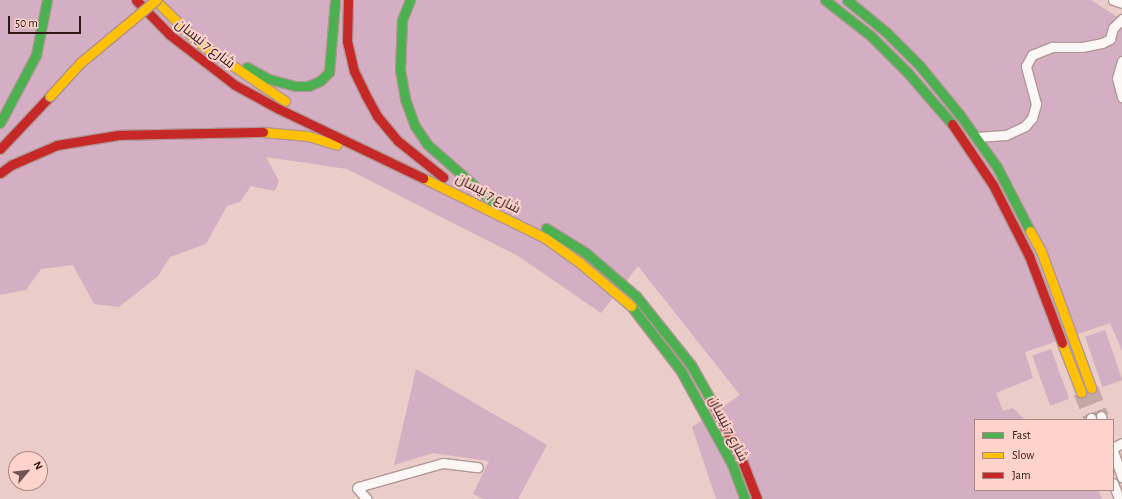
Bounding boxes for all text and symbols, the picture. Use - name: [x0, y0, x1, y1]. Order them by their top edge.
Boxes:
- scale bar: [10, 8, 83, 34]
- street label: شارع 7 نيسان: [172, 16, 238, 72]
- text: 50 m: [15, 17, 38, 29]
- street label: شارع 7 نيسان: [453, 170, 523, 218]
- street label: شارع 7 نيسان: [704, 394, 752, 464]
- legend: [974, 419, 1114, 491]
- text: Fast: [1012, 429, 1031, 441]
- text: Slow: [1012, 449, 1034, 461]
- north arrow: [8, 451, 48, 491]
- text: N: [32, 460, 45, 472]
- text: Jam: [1012, 469, 1031, 481]

